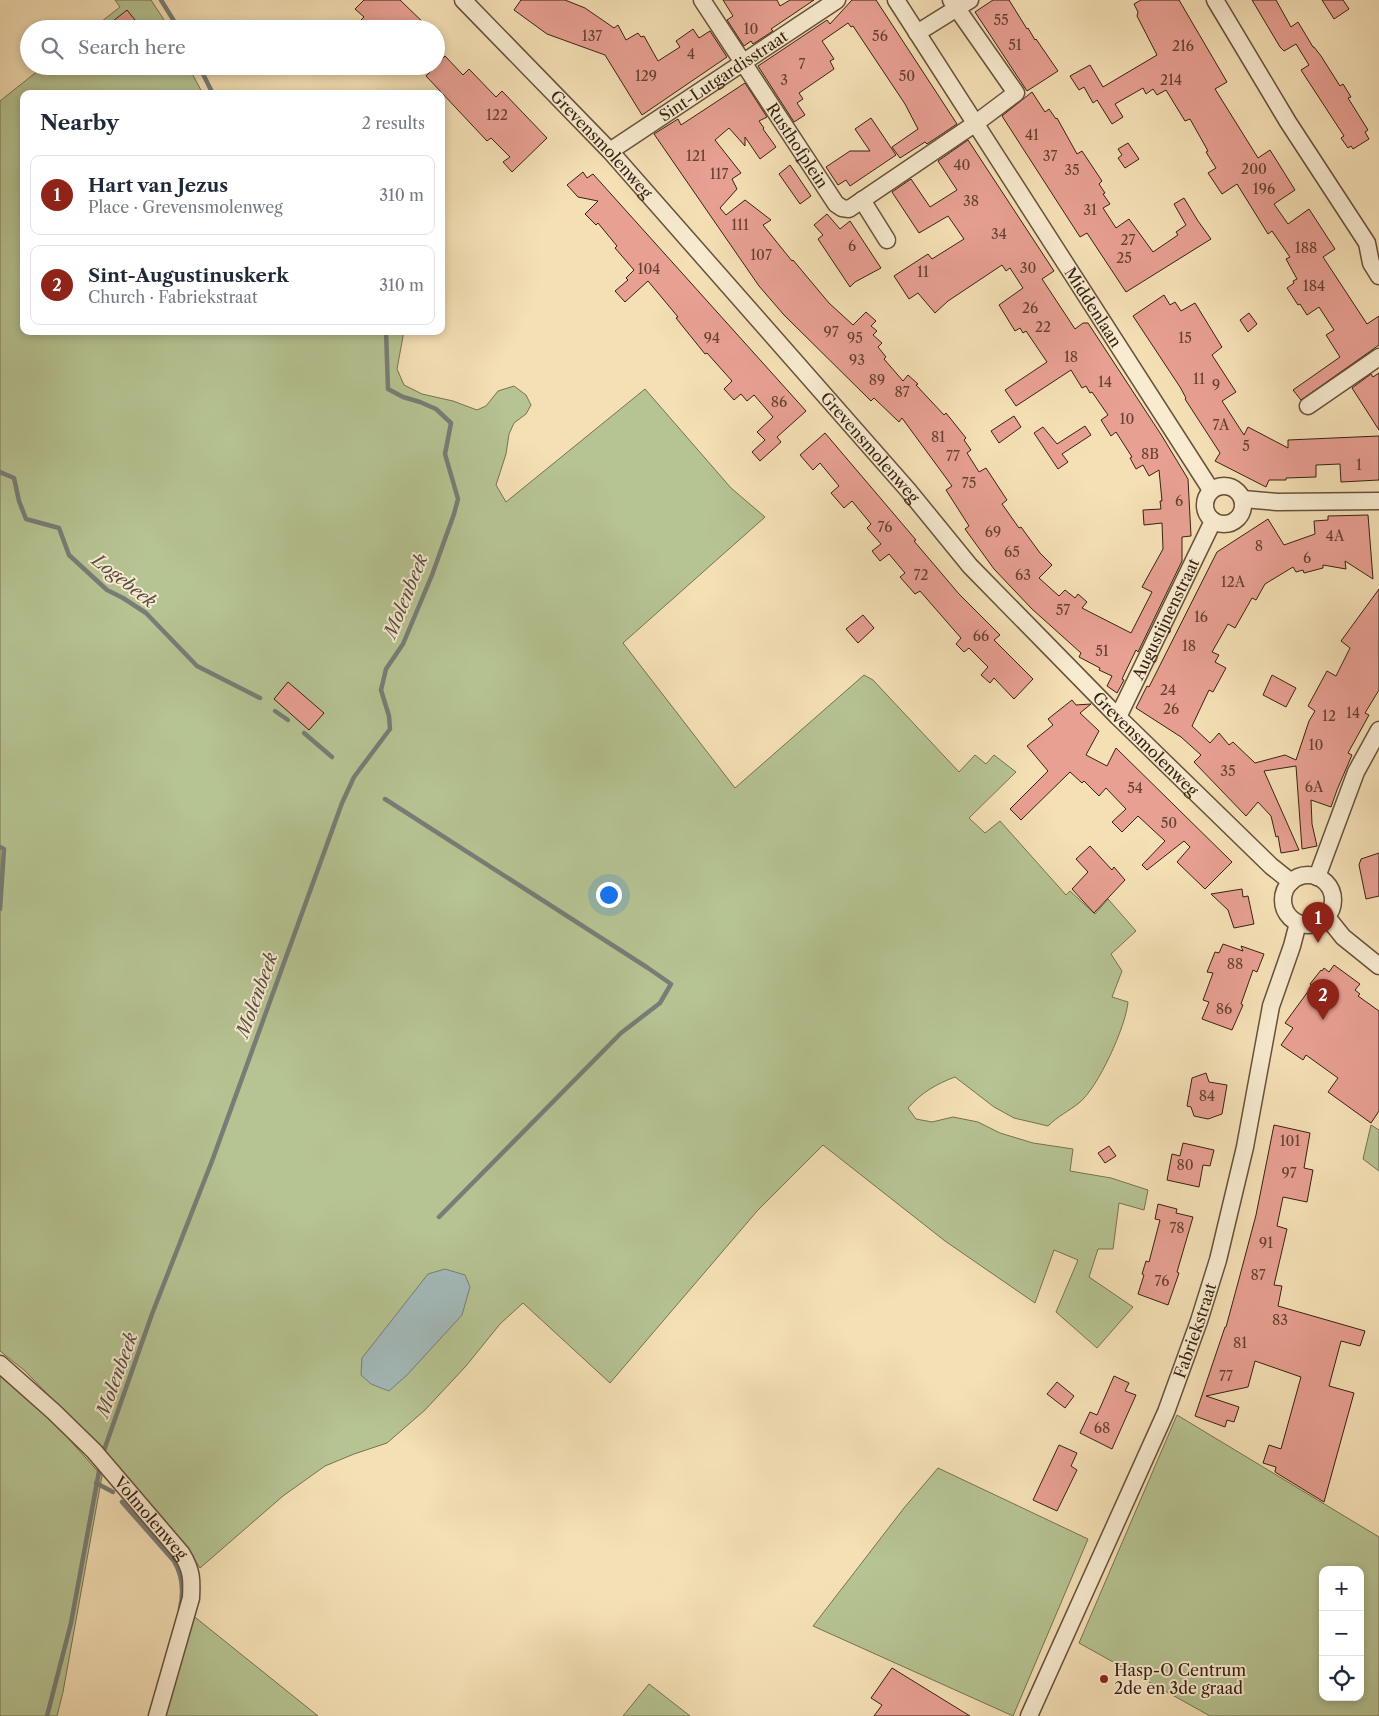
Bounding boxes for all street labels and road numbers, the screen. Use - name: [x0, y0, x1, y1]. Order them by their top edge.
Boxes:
- street label: Sint-Lutgardisstraat: [655, 26, 792, 126]
- street label: Grevensmolenweg: [546, 86, 657, 203]
- street label: Rusthofplein: [762, 99, 833, 192]
- street label: Middenlaan: [1060, 263, 1126, 351]
- street label: Grevensmolenweg: [816, 388, 924, 507]
- street label: Augustijnenstraat: [1127, 555, 1204, 684]
- street label: Grevensmolenweg: [1089, 687, 1203, 800]
- street label: Fabriekstraat: [1169, 1280, 1220, 1381]
- street label: Volmolenweg: [109, 1471, 193, 1564]

